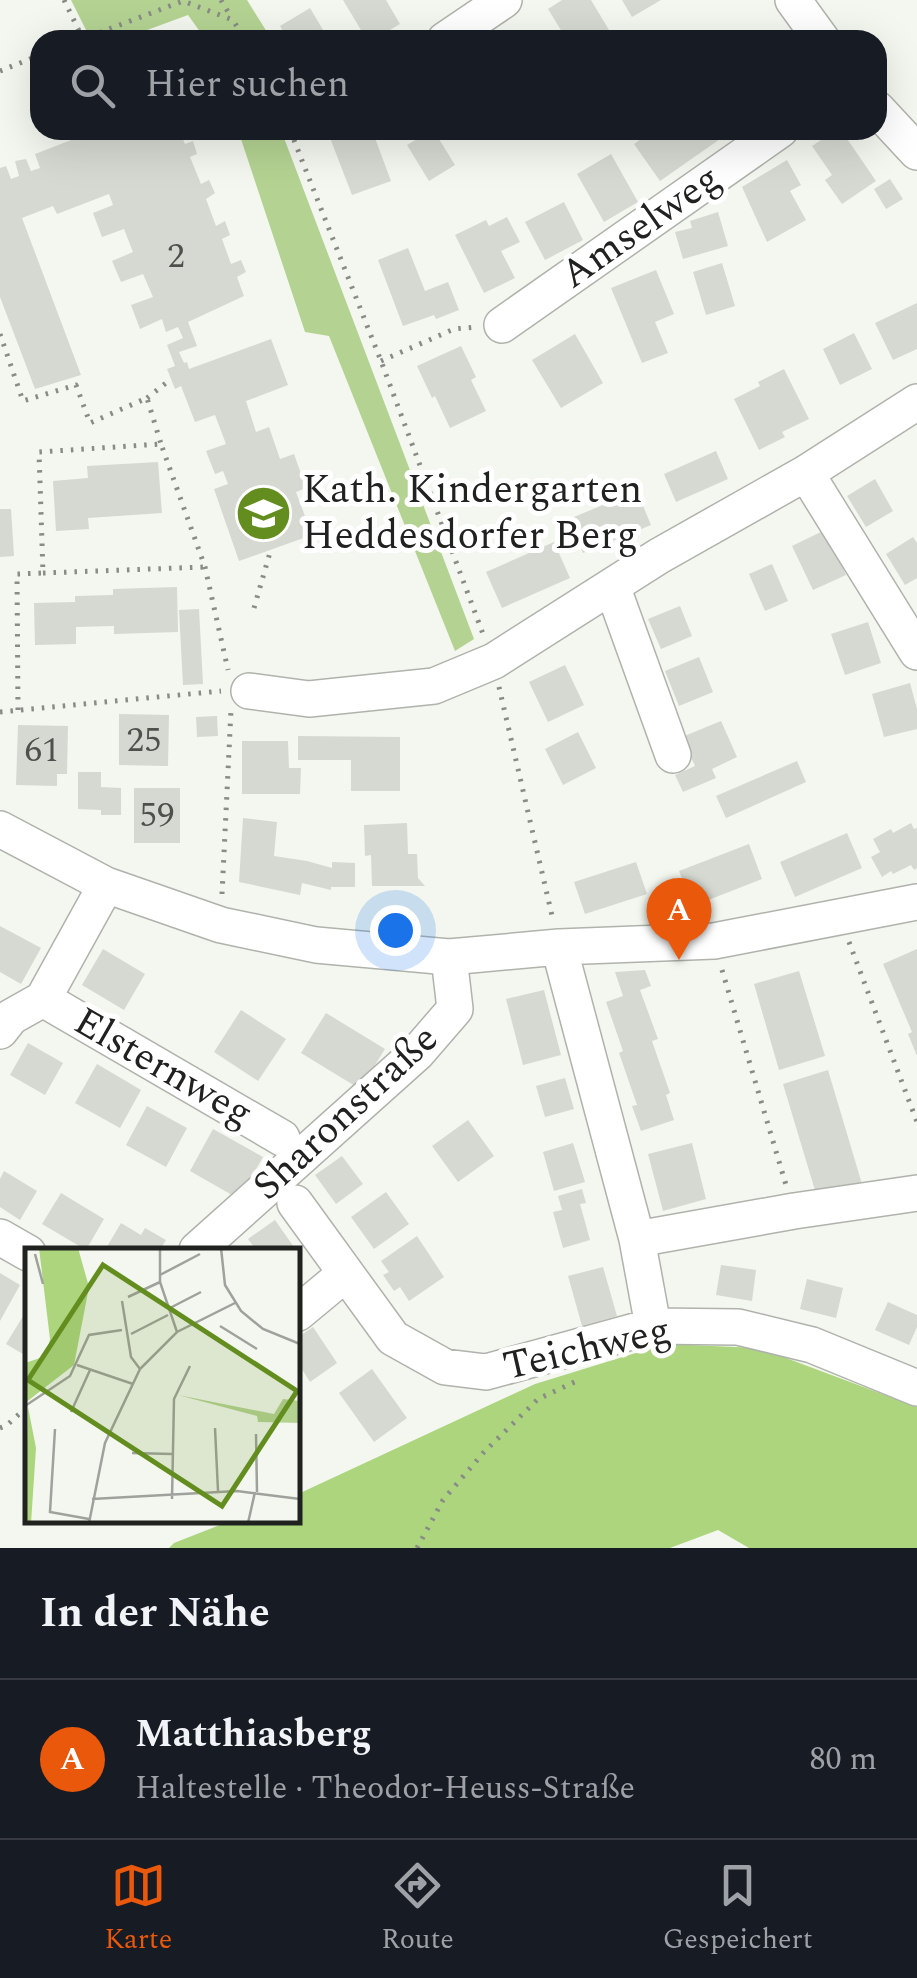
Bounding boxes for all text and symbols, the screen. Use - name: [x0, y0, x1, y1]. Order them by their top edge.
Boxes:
- search box: [30, 30, 887, 140]
- text: Hier suchen: [145, 56, 349, 114]
- icon: search: [65, 58, 120, 113]
- street label: Amselweg: [548, 149, 734, 305]
- house number: 2: [167, 230, 185, 283]
- place label: Kath. Kindergarten Heddesdorfer Berg: [302, 460, 642, 567]
- school or university icon: Kath. Kindergarten Heddesdorfer Berg: [233, 483, 293, 543]
- house number: 25: [126, 714, 162, 767]
- house number: 61: [24, 724, 60, 777]
- house number: 59: [139, 789, 175, 842]
- pin: A: [646, 878, 712, 960]
- your location: [370, 905, 421, 956]
- street label: Elsternweg: [62, 992, 264, 1144]
- street label: Sharonstraße: [239, 1010, 453, 1216]
- inset map: [25, 1248, 300, 1523]
- street label: Teichweg: [497, 1300, 677, 1398]
- text: In der Nähe: [40, 1582, 270, 1645]
- text: Matthiasberg: [135, 1706, 372, 1764]
- text: A: [60, 1735, 85, 1784]
- text: 80 m: [809, 1735, 877, 1784]
- text: Haltestelle · Theodor-Heuss-Straße: [135, 1764, 635, 1813]
- tab: Karte: [104, 1858, 172, 1961]
- tab: Route: [381, 1858, 454, 1961]
- tab: Gespeichert: [663, 1858, 813, 1961]

